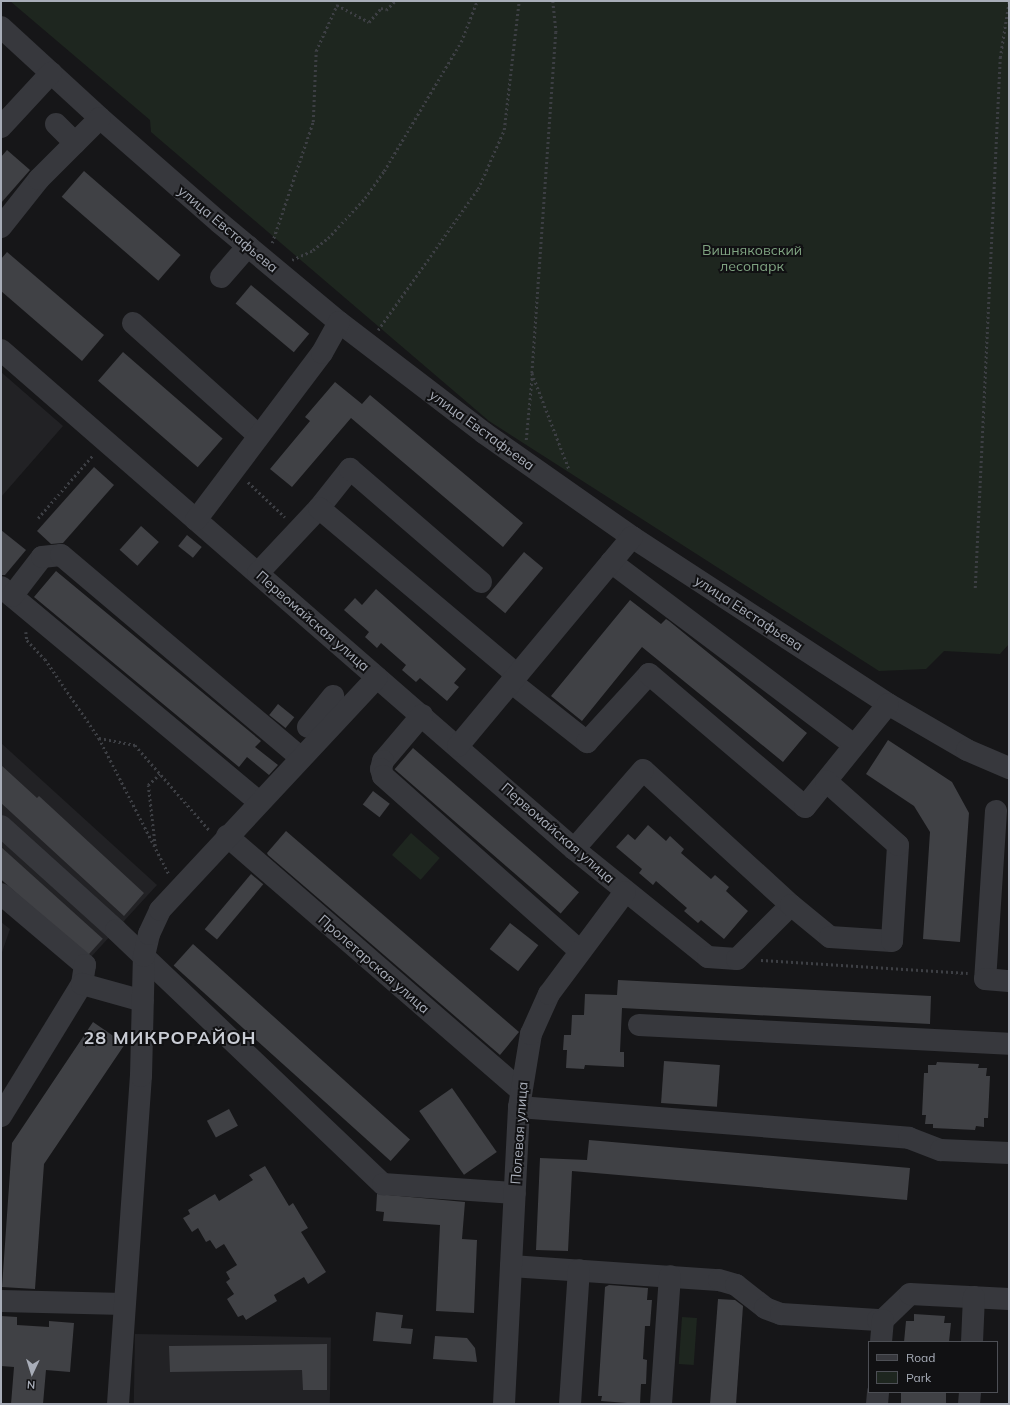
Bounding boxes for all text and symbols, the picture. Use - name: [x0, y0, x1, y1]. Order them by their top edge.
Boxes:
- street label: улица Евстафьева: [174, 182, 282, 276]
- park label: Вишняковский лесопарк: [702, 242, 802, 274]
- street label: улица Евстафьева: [426, 386, 538, 474]
- street label: Первомайская улица: [253, 567, 373, 675]
- street label: улица Евстафьева: [692, 572, 806, 654]
- street label: Первомайская улица: [498, 779, 618, 887]
- street label: Пролетарская улица: [315, 911, 433, 1017]
- district label: 28 МИКРОРАЙОН: [83, 1027, 257, 1049]
- street label: Полевая улица: [507, 1081, 531, 1185]
- legend: [868, 1341, 998, 1393]
- text: Road: [906, 1350, 935, 1365]
- north arrow: [12, 1353, 52, 1393]
- text: Park: [906, 1370, 931, 1385]
- text: N: [27, 1378, 36, 1392]

